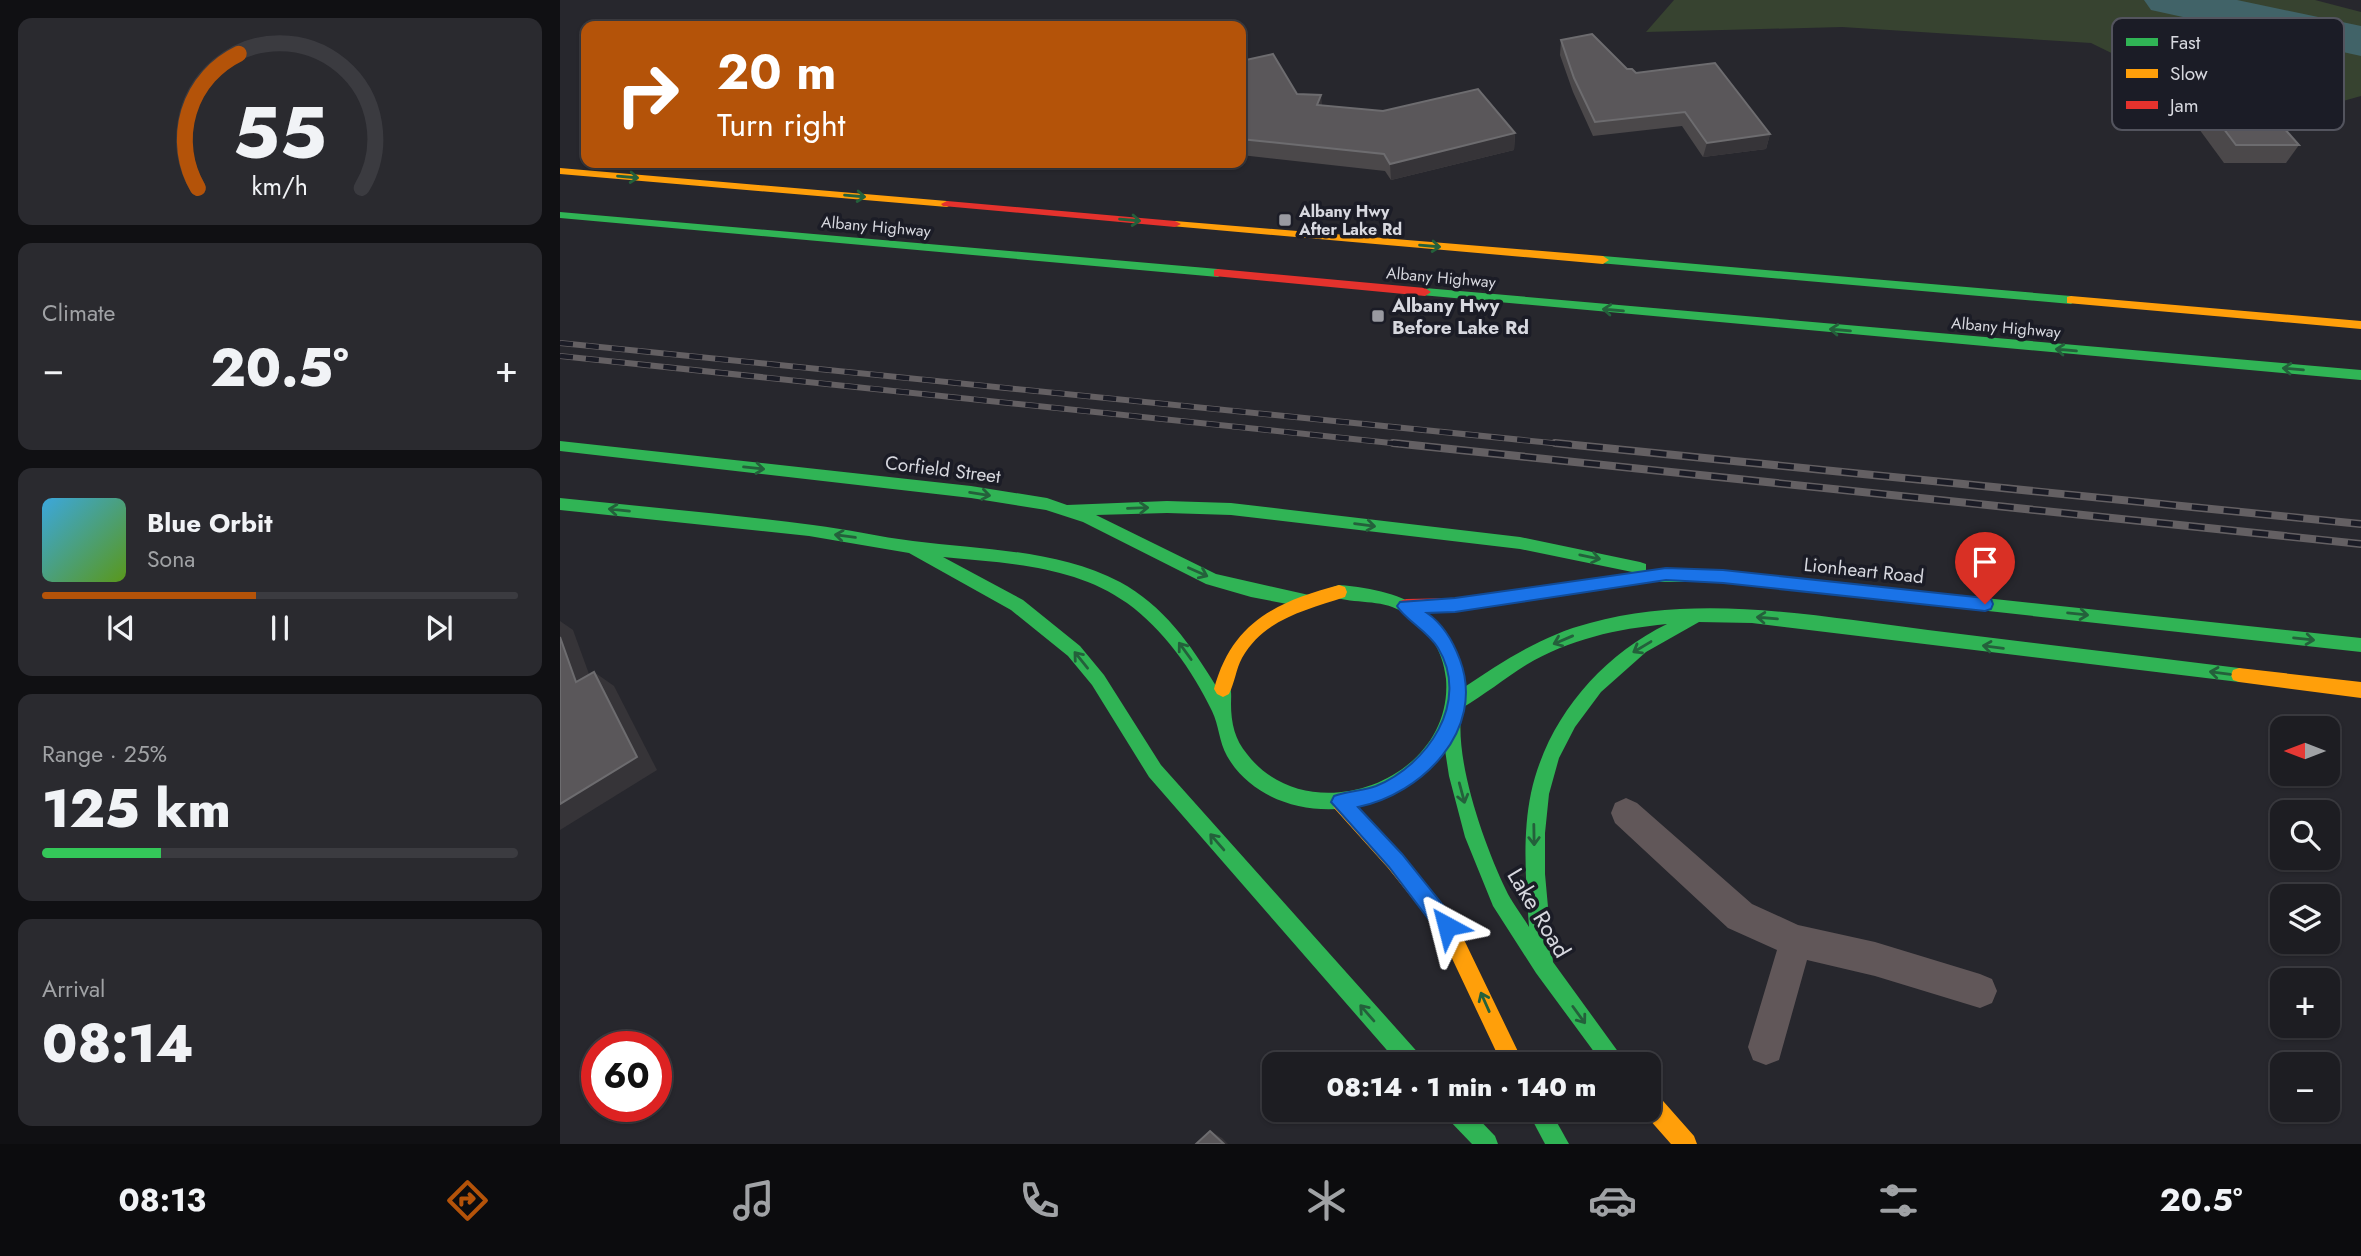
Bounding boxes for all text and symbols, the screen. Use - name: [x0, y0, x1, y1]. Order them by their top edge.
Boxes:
- legend: [2112, 18, 2344, 130]
- text: Fast: [2170, 29, 2201, 56]
- text: 20 m: [717, 37, 836, 107]
- icon: right: [602, 49, 693, 140]
- text: Slow: [2170, 60, 2208, 87]
- text: 55: [233, 80, 327, 185]
- text: Jam: [2167, 92, 2199, 119]
- text: Turn right: [717, 102, 846, 148]
- text: km/h: [252, 167, 308, 203]
- one-way arrow: [616, 171, 639, 184]
- one-way arrow: [843, 190, 865, 203]
- place label: Albany Hwy After Lake Rd: [1298, 200, 1402, 241]
- street label: Albany Highway: [820, 210, 933, 243]
- marker: Albany Hwy After Lake Rd: [1277, 212, 1293, 228]
- one-way arrow: [1118, 214, 1141, 227]
- one-way arrow: [1418, 240, 1441, 253]
- street label: Albany Highway: [1385, 261, 1498, 294]
- place label: Albany Hwy Before Lake Rd: [1391, 292, 1529, 341]
- text: Climate: [42, 296, 115, 330]
- one-way arrow: [1602, 303, 1625, 316]
- marker: Albany Hwy Before Lake Rd: [1370, 308, 1386, 324]
- street label: Albany Highway: [1950, 311, 2063, 344]
- one-way arrow: [1829, 323, 1851, 336]
- text: 20.5°: [210, 330, 349, 406]
- text: −: [42, 341, 64, 396]
- text: +: [495, 341, 518, 396]
- one-way arrow: [2056, 343, 2078, 356]
- one-way arrow: [2282, 362, 2305, 375]
- street label: Corfield Street: [884, 449, 1003, 490]
- one-way arrow: [742, 462, 765, 475]
- one-way arrow: [968, 488, 991, 501]
- one-way arrow: [1126, 501, 1149, 515]
- one-way arrow: [608, 503, 631, 516]
- text: Blue Orbit: [147, 504, 272, 542]
- one-way arrow: [1353, 518, 1376, 531]
- one-way arrow: [834, 529, 857, 542]
- pin: [1955, 532, 2015, 604]
- text: Sona: [147, 542, 195, 576]
- icon: arrive: [1966, 543, 2004, 581]
- one-way arrow: [1578, 551, 1601, 565]
- street label: Lionheart Road: [1803, 551, 1925, 590]
- one-way arrow: [1186, 566, 1208, 579]
- one-way arrow: [2066, 608, 2089, 621]
- icon: previous: [102, 609, 140, 647]
- icon: pause: [261, 609, 299, 647]
- icon: next: [420, 609, 458, 647]
- one-way arrow: [1756, 611, 1779, 624]
- one-way arrow: [2292, 632, 2315, 645]
- one-way arrow: [1552, 634, 1574, 647]
- one-way arrow: [1633, 640, 1652, 655]
- one-way arrow: [1982, 640, 2005, 653]
- one-way arrow: [1178, 642, 1192, 661]
- one-way arrow: [1074, 652, 1089, 670]
- one-way arrow: [2209, 667, 2232, 680]
- north arrow: [2270, 716, 2340, 786]
- map controls: [2270, 716, 2340, 1122]
- text: Range · 25%: [42, 737, 167, 771]
- text: 125 km: [42, 771, 231, 847]
- one-way arrow: [1457, 782, 1470, 804]
- button: search: [2270, 800, 2340, 870]
- one-way arrow: [1527, 823, 1541, 846]
- one-way arrow: [1209, 834, 1225, 852]
- street label: Lake Road: [1499, 862, 1579, 964]
- button: layers: [2270, 884, 2340, 954]
- position arrow: [1410, 889, 1484, 963]
- button: +: [2270, 968, 2340, 1038]
- text: Arrival: [42, 972, 105, 1006]
- one-way arrow: [1478, 992, 1491, 1013]
- one-way arrow: [1359, 1005, 1375, 1023]
- text: 08:14: [42, 1006, 194, 1082]
- one-way arrow: [1571, 1006, 1586, 1025]
- speed limit sign: 60: [581, 1031, 672, 1122]
- button: −: [2270, 1052, 2340, 1122]
- text: 08:14 · 1 min · 140 m: [1327, 1068, 1596, 1106]
- icon: directions: [443, 1176, 492, 1225]
- icon: music: [729, 1176, 778, 1225]
- icon: phone: [1015, 1176, 1064, 1225]
- icon: climate: [1302, 1176, 1351, 1225]
- icon: car: [1588, 1176, 1637, 1225]
- icon: filters: [1874, 1176, 1923, 1225]
- text: 08:13: [119, 1177, 206, 1223]
- text: 20.5°: [2160, 1177, 2242, 1223]

